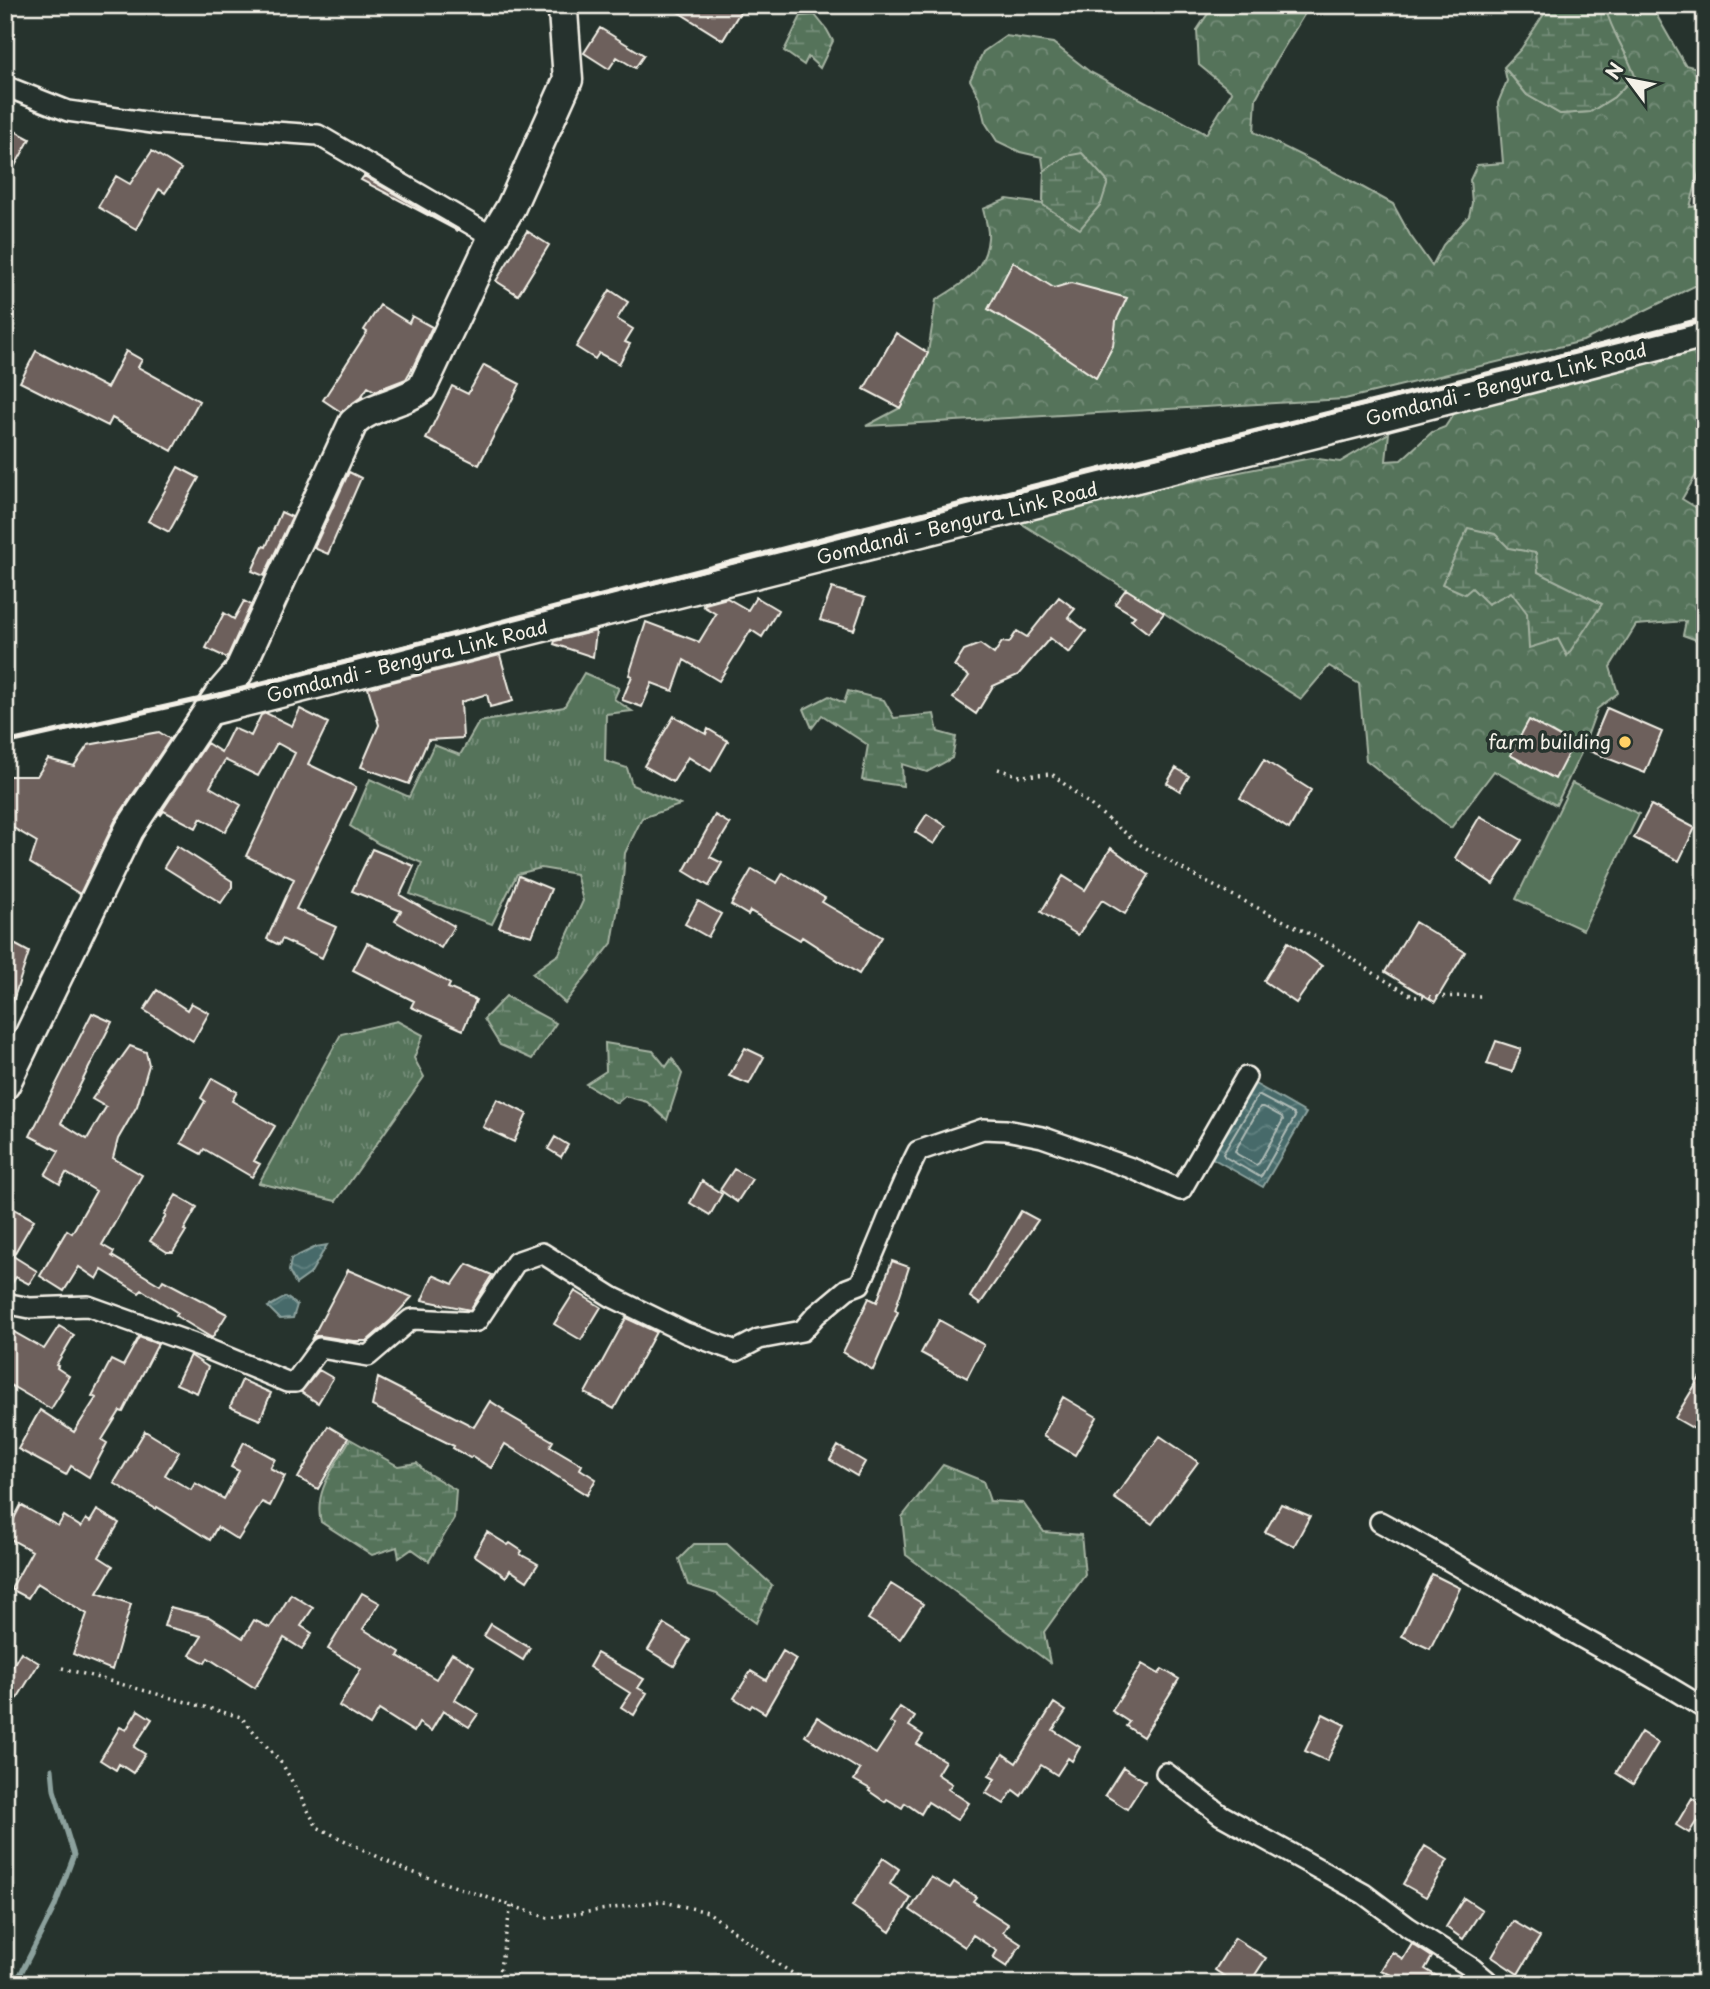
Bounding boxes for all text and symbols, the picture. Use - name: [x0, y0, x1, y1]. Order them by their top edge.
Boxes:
- north arrow: [1594, 46, 1664, 116]
- text: N: [1598, 57, 1630, 84]
- street label: Gomdandi - Bengura Link Road: [1362, 335, 1649, 432]
- street label: Gomdandi - Bengura Link Road: [813, 474, 1100, 571]
- street label: Gomdandi - Bengura Link Road: [263, 612, 550, 709]
- place label: farm building: [1489, 727, 1611, 755]
- marker: farm building: [1617, 734, 1633, 750]

